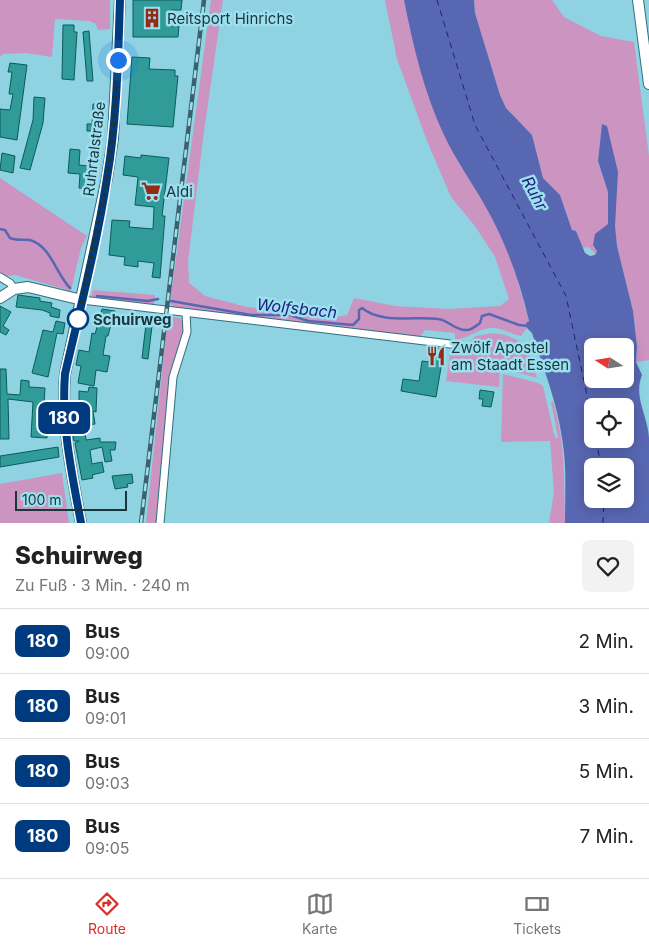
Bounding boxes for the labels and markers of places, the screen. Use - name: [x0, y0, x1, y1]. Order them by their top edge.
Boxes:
- building icon: Reitsport Hinrichs: [141, 7, 163, 29]
- place label: Reitsport Hinrichs: [167, 9, 293, 28]
- supermarket icon: Aldi: [140, 180, 162, 202]
- place label: Aldi: [166, 182, 193, 201]
- marker: Schuirweg: [67, 308, 89, 330]
- place label: Schuirweg: [93, 310, 172, 329]
- place label: Zwölf Apostel am Staadt Essen: [451, 338, 569, 374]
- restaurant icon: Zwölf Apostel am Staadt Essen: [425, 345, 447, 367]

